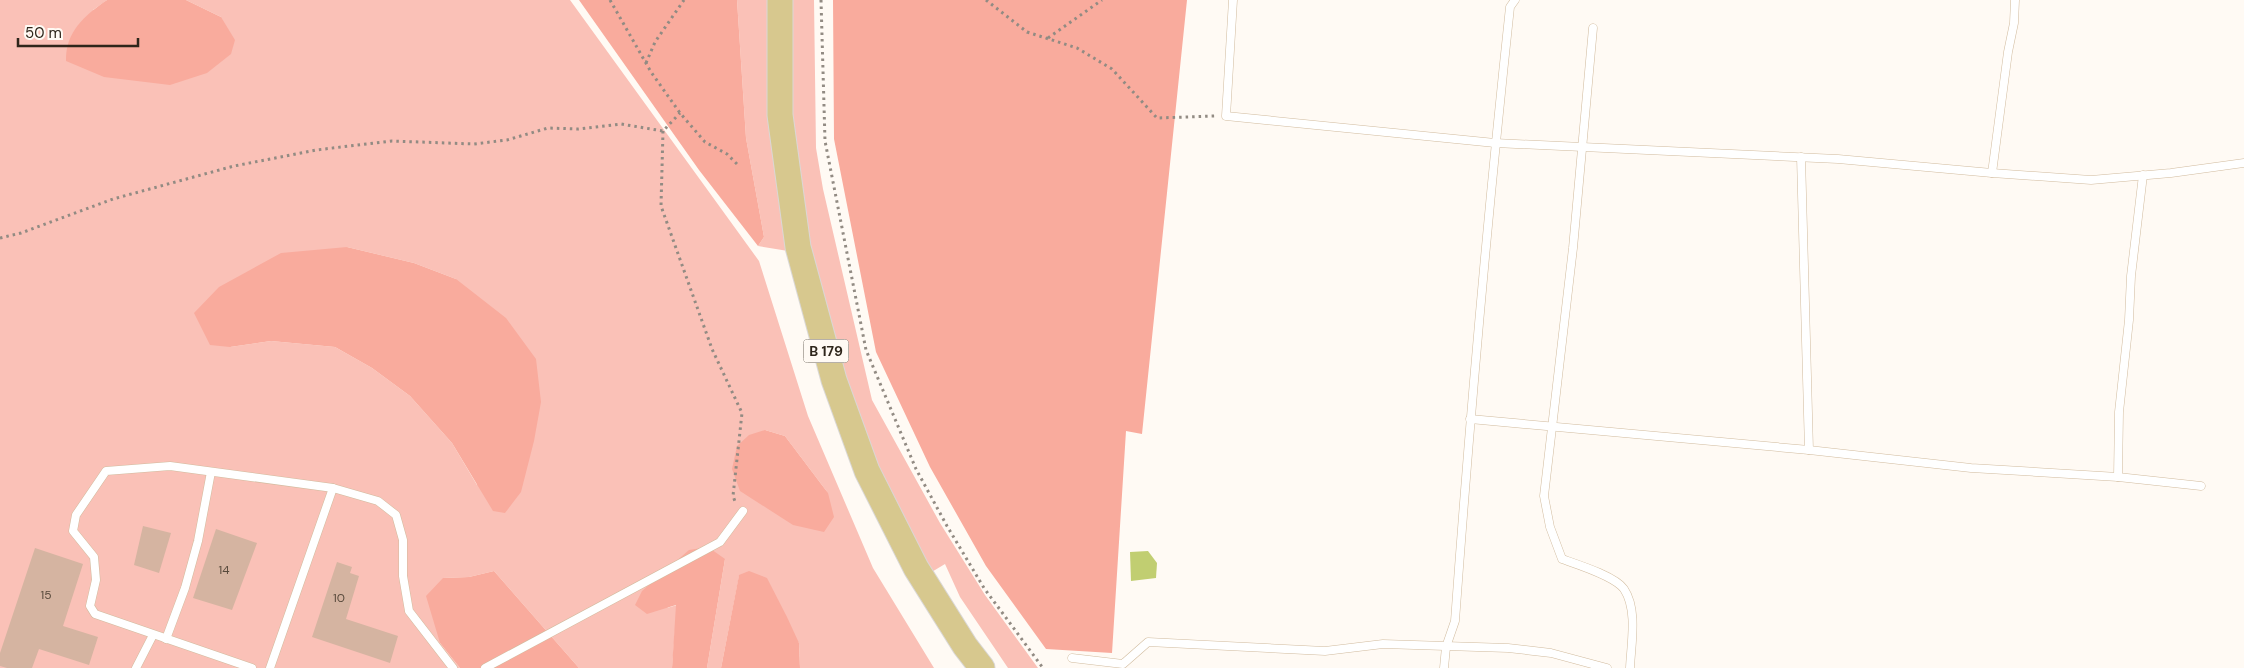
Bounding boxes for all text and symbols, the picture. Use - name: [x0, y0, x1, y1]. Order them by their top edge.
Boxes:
- scale bar: [18, 15, 138, 47]
- text: 50 m: [25, 23, 62, 43]
- road number: B 179: [804, 340, 848, 362]
- house number: 14: [218, 562, 230, 578]
- house number: 15: [40, 587, 52, 603]
- house number: 10: [333, 590, 345, 606]

